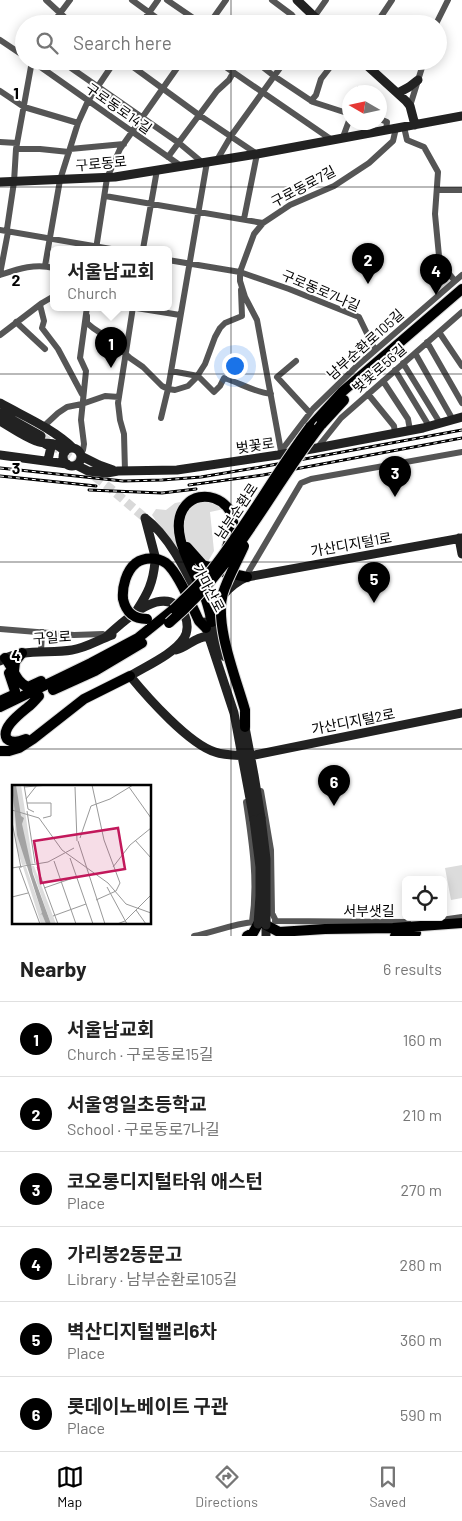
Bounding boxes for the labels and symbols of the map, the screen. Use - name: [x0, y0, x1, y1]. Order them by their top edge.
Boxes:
- street label: 구로동로14길: [83, 79, 155, 137]
- text: 1: [13, 83, 19, 102]
- north arrow: [342, 85, 387, 130]
- street label: 구로동로: [75, 152, 128, 174]
- street label: 구로동로7길: [268, 162, 338, 210]
- pin: 2: [352, 243, 384, 284]
- pin: 4: [420, 254, 452, 295]
- street label: 구로동로7나길: [279, 266, 363, 314]
- text: 2: [12, 270, 21, 289]
- street label: 남부순환로105길: [323, 305, 407, 383]
- pin: 1: [95, 327, 127, 368]
- street label: 벚꽃로56길: [349, 340, 409, 396]
- your location: [222, 353, 248, 379]
- street label: 벚꽃로: [235, 434, 275, 456]
- pin: 3: [379, 456, 411, 497]
- text: 3: [12, 458, 20, 477]
- street label: 남부순환로: [211, 479, 261, 542]
- street label: 가산디지털1로: [309, 528, 393, 560]
- street label: 가마산로: [189, 561, 229, 615]
- pin: 5: [358, 562, 390, 603]
- street label: 구일로: [32, 627, 72, 647]
- text: 4: [11, 645, 21, 664]
- street label: 가산디지털2로: [310, 705, 396, 737]
- pin: 6: [318, 765, 350, 806]
- inset map: [12, 785, 151, 924]
- street label: 서부샛길: [343, 902, 395, 919]

